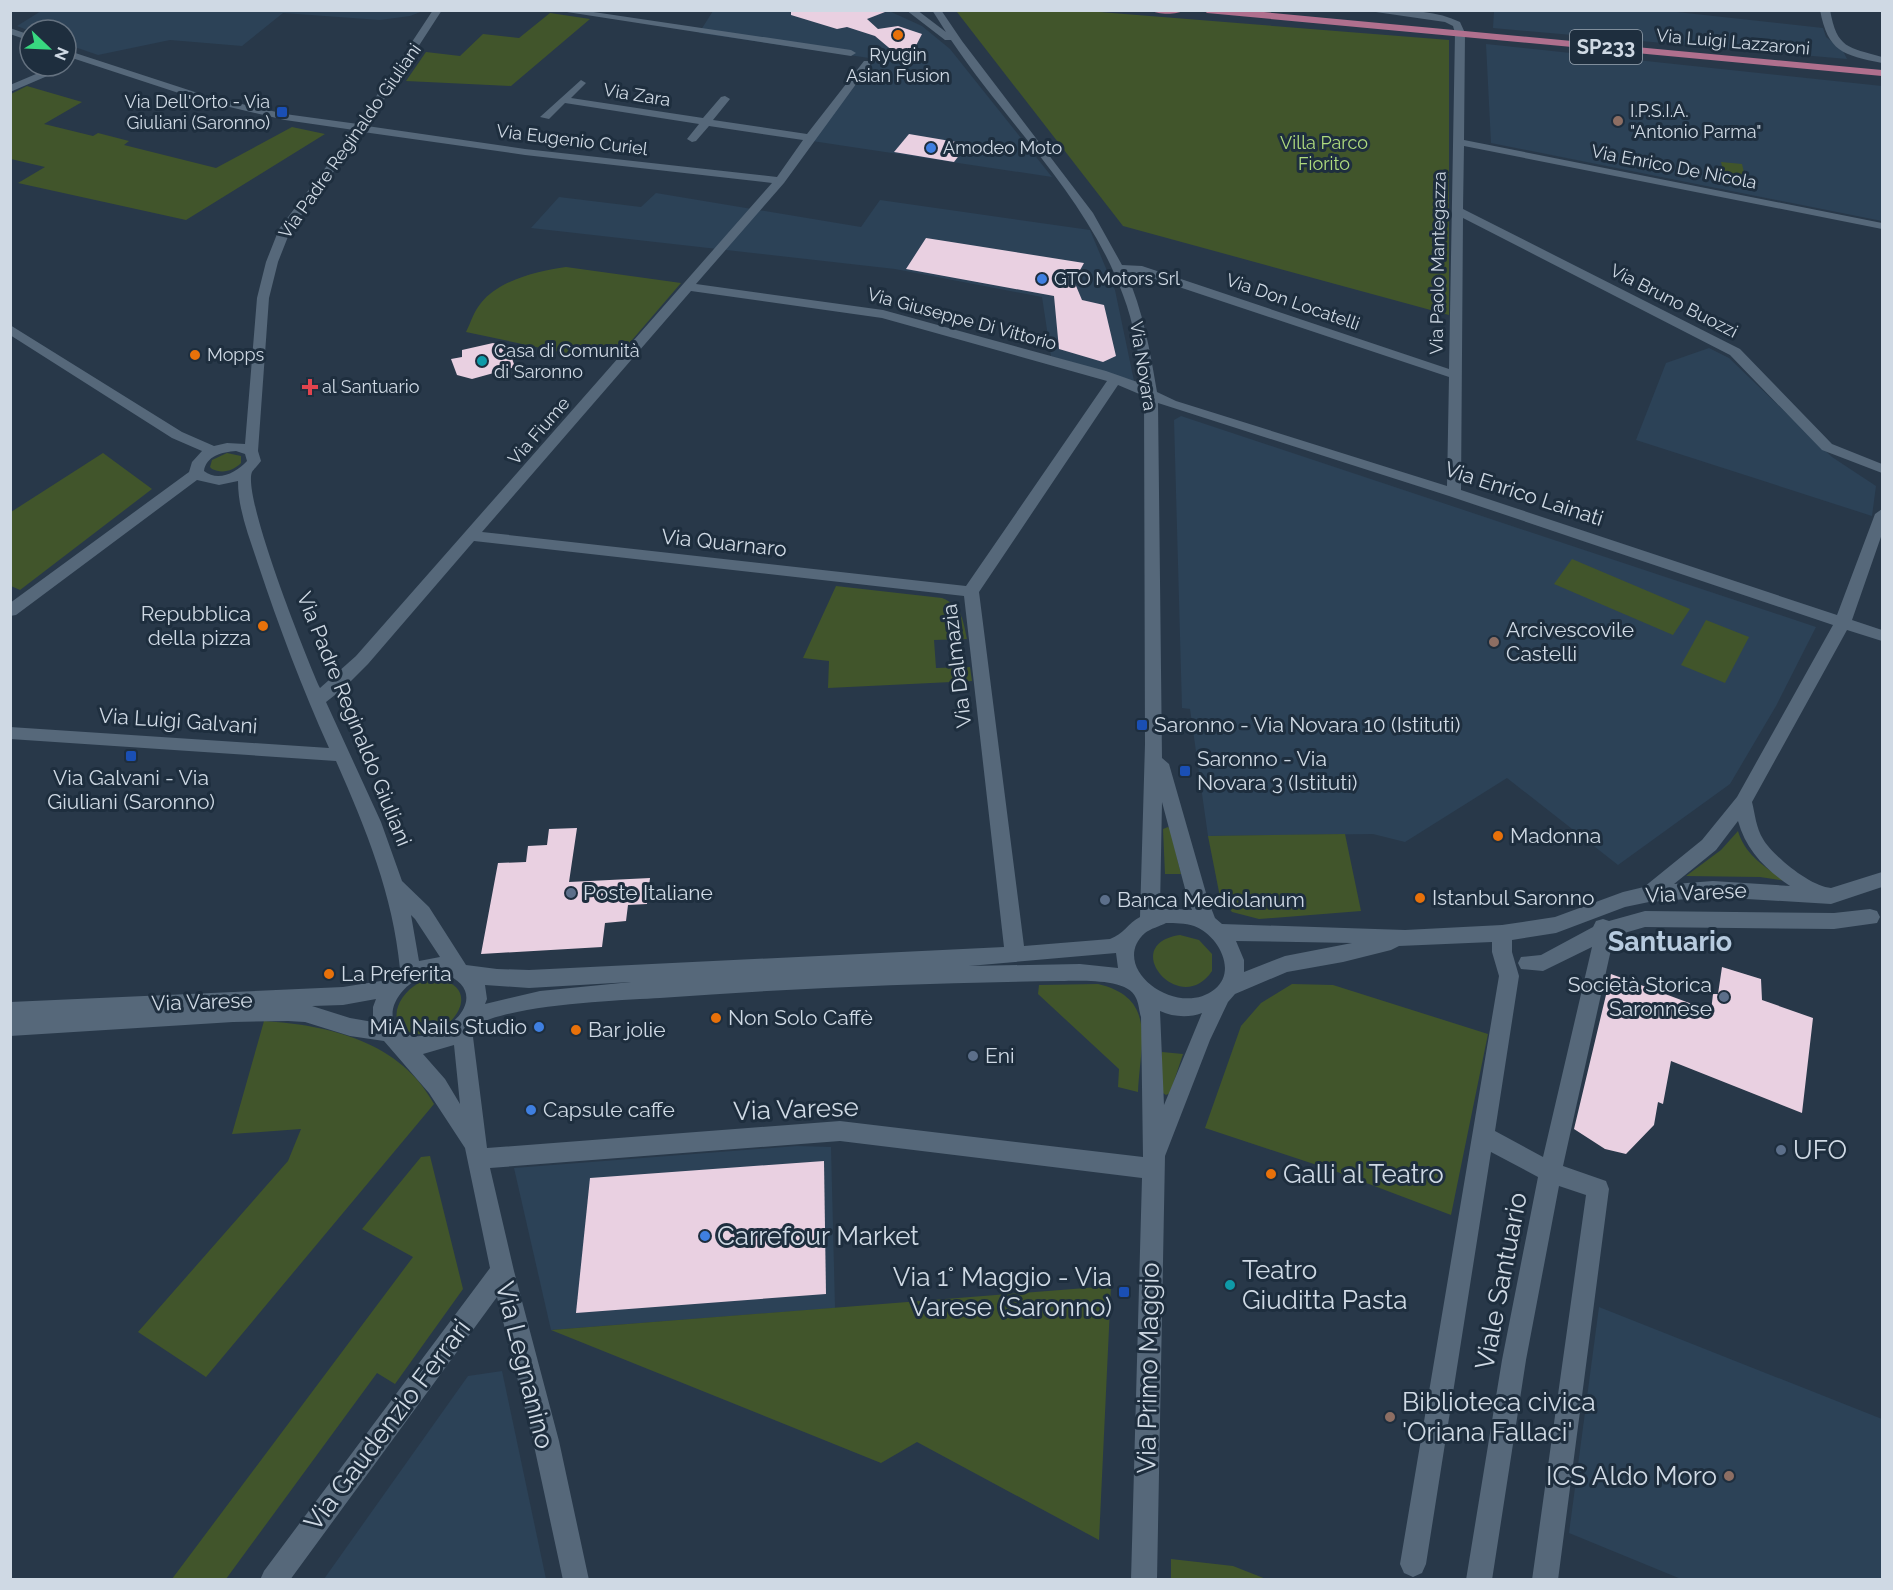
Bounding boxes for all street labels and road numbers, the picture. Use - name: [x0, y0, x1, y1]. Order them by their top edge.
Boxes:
- street label: Via Luigi Lazzaroni: [1655, 24, 1811, 59]
- road number: SP233: [1570, 30, 1642, 64]
- street label: Via Padre Reginaldo Giuliani: [274, 39, 425, 242]
- street label: Via Zara: [602, 79, 672, 110]
- street label: Via Eugenio Curiel: [495, 120, 649, 159]
- street label: Via Enrico De Nicola: [1589, 140, 1759, 193]
- street label: Via Paolo Mantegazza: [1425, 171, 1450, 355]
- street label: Via Bruno Buozzi: [1607, 259, 1741, 342]
- street label: Via Don Locatelli: [1224, 269, 1363, 334]
- street label: Via Giuseppe Di Vittorio: [865, 283, 1059, 354]
- street label: Via Novara: [1126, 320, 1161, 412]
- street label: Via Fiume: [504, 392, 574, 469]
- street label: Via Enrico Lainati: [1442, 456, 1607, 531]
- street label: Via Quarnaro: [660, 523, 788, 562]
- street label: Via Padre Reginaldo Giuliani: [292, 588, 417, 850]
- street label: Via Dalmazia: [936, 603, 977, 730]
- street label: Via Luigi Galvani: [98, 702, 258, 739]
- street label: Via Varese: [1645, 877, 1747, 908]
- street label: Via Varese: [151, 987, 253, 1016]
- street label: Via Varese: [733, 1092, 859, 1126]
- street label: Viale Santuario: [1469, 1190, 1533, 1372]
- street label: Via Primo Maggio: [1131, 1262, 1165, 1474]
- street label: Via Legnanino: [490, 1278, 560, 1452]
- street label: Via Gaudenzio Ferrari: [298, 1314, 476, 1536]

